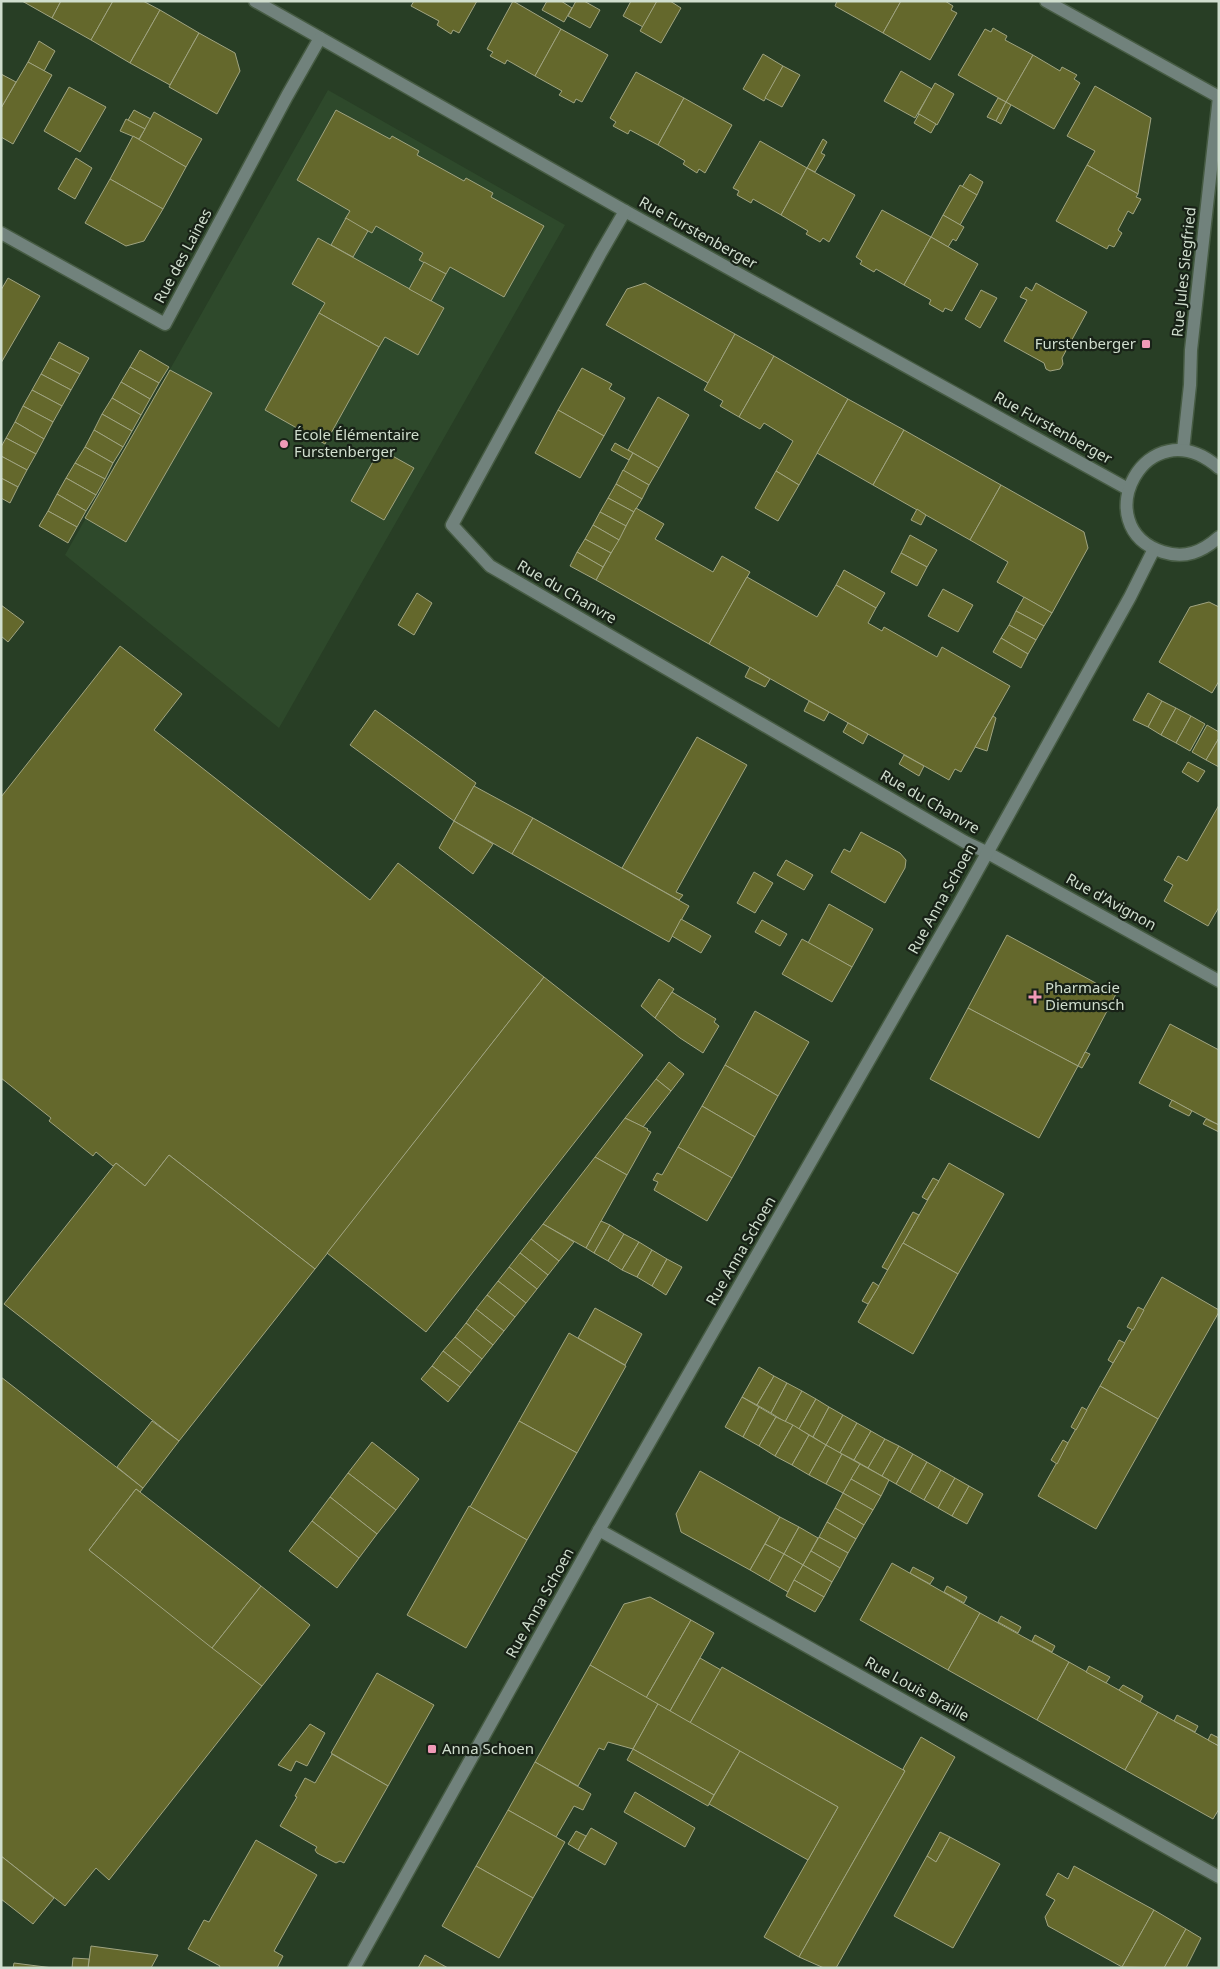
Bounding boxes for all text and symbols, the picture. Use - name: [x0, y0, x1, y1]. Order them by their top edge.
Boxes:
- street label: Rue Furstenberger: [636, 191, 761, 273]
- street label: Rue des Laines: [149, 205, 216, 306]
- street label: Rue Jules Siegfried: [1166, 206, 1200, 338]
- place label: Furstenberger: [1035, 333, 1136, 353]
- marker: Furstenberger: [1140, 338, 1152, 350]
- street label: Rue Furstenberger: [991, 386, 1116, 468]
- place label: École Élémentaire Furstenberger: [294, 424, 419, 461]
- marker: École Élémentaire Furstenberger: [278, 438, 290, 450]
- street label: Rue du Chanvre: [514, 555, 621, 628]
- street label: Rue du Chanvre: [877, 765, 984, 838]
- street label: Rue Anna Schoen: [903, 840, 980, 957]
- street label: Rue d'Avignon: [1063, 868, 1160, 934]
- place label: Pharmacie Diemunsch: [1045, 977, 1125, 1014]
- marker: Pharmacie Diemunsch: [1029, 991, 1041, 1003]
- street label: Rue Anna Schoen: [701, 1192, 780, 1309]
- street label: Rue Anna Schoen: [501, 1544, 578, 1661]
- street label: Rue Louis Braille: [862, 1651, 973, 1725]
- place label: Anna Schoen: [442, 1738, 534, 1758]
- marker: Anna Schoen: [426, 1743, 438, 1755]

